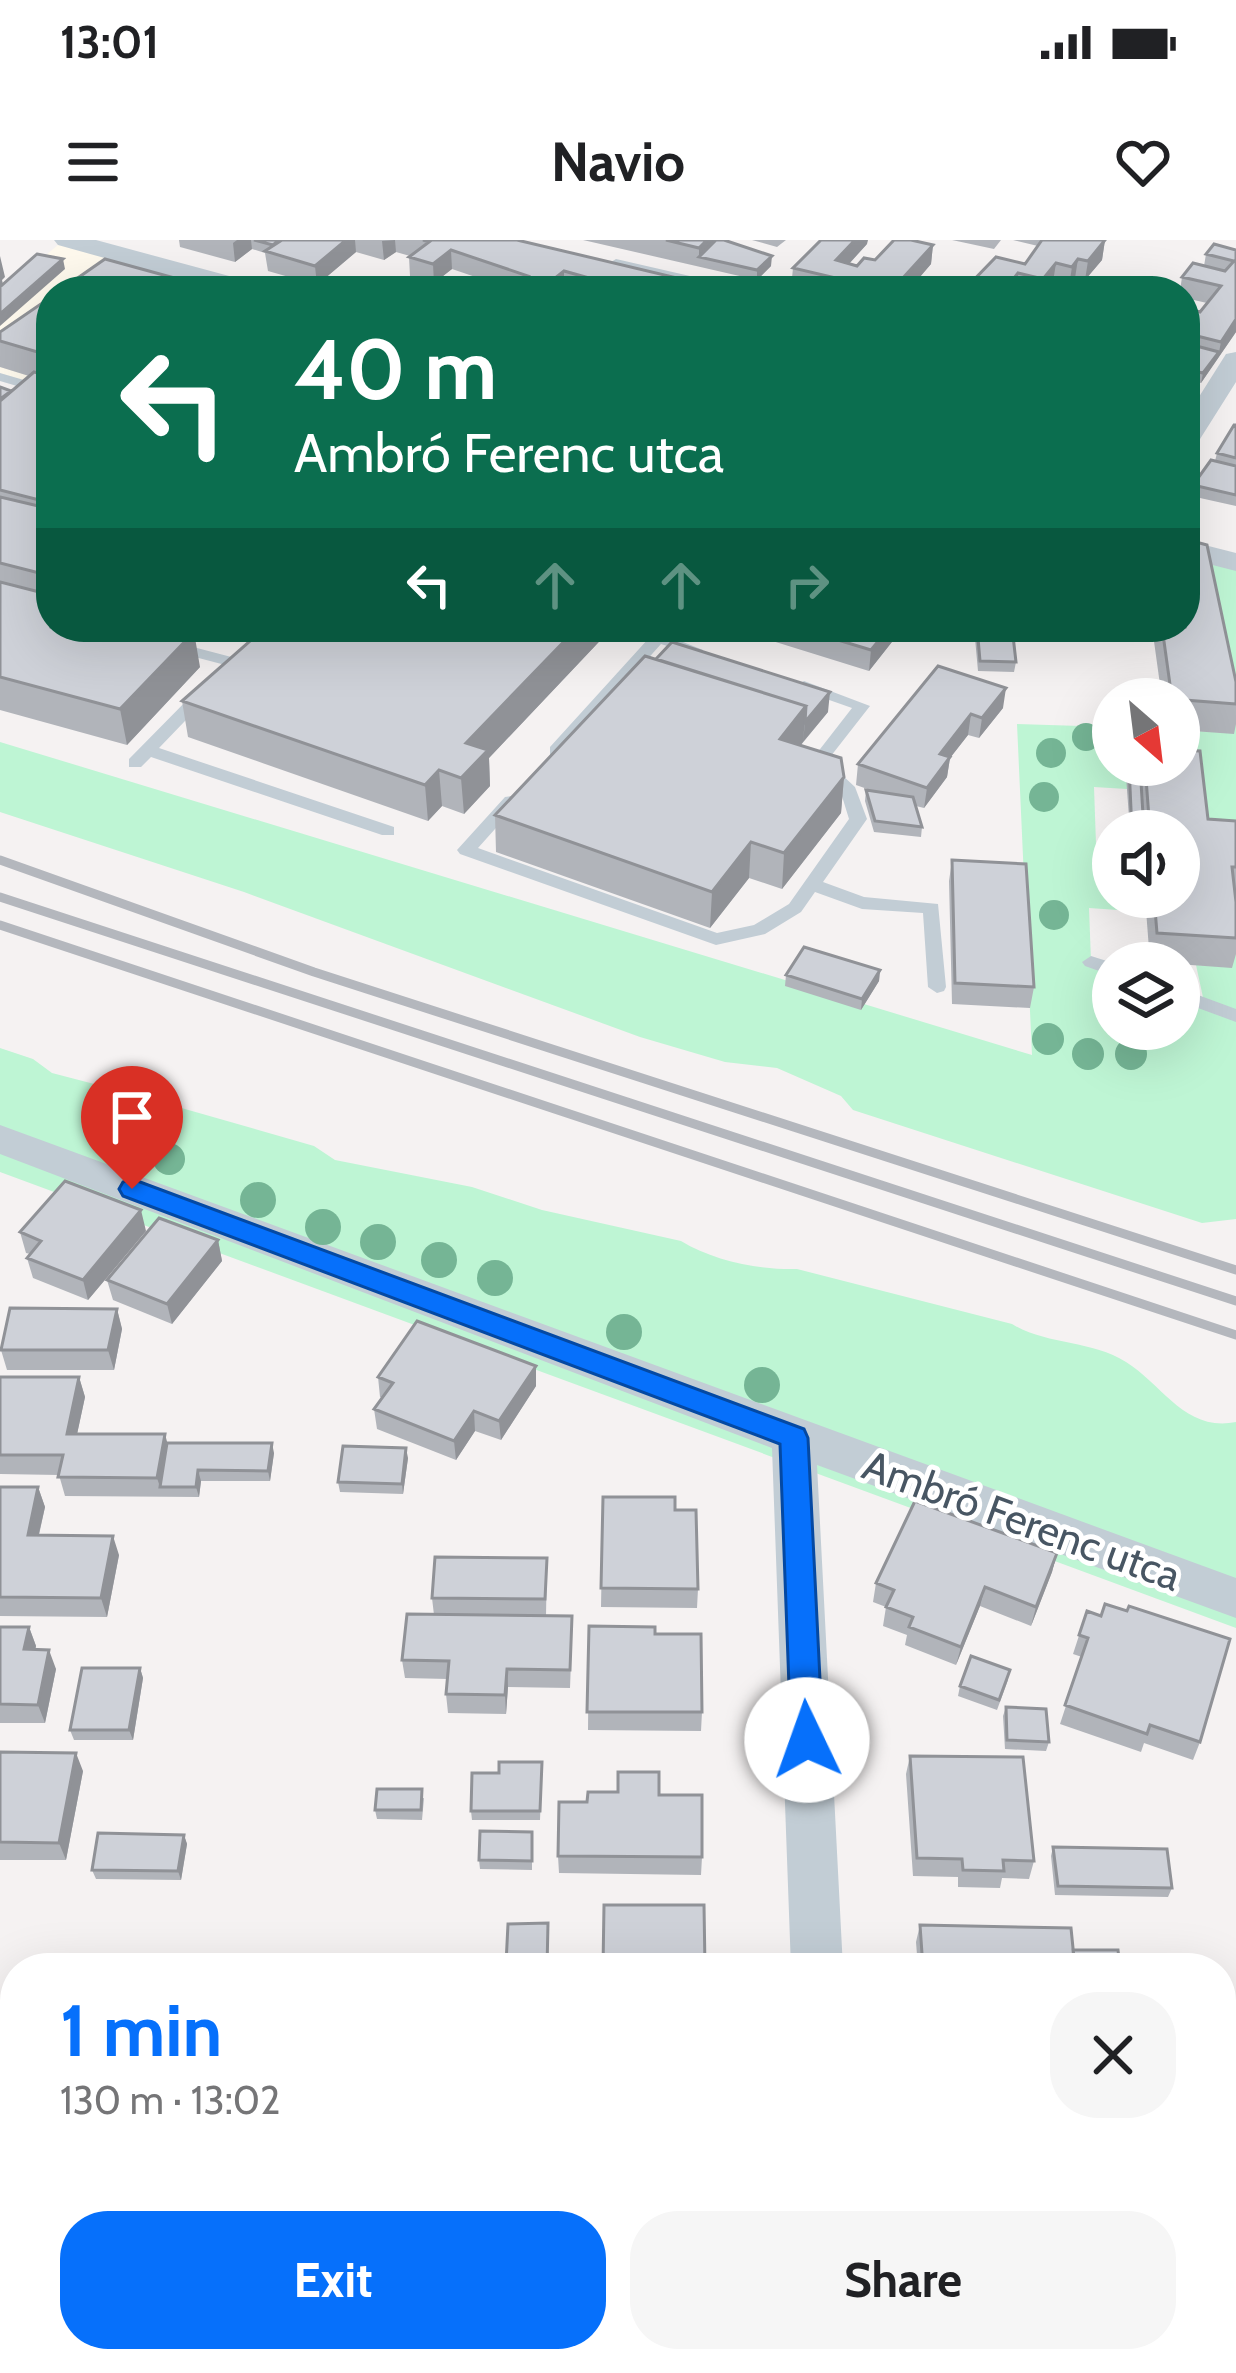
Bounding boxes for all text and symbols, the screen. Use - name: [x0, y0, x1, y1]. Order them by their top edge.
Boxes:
- text: 13:01: [60, 15, 159, 69]
- icon: menu: [60, 129, 126, 195]
- text: Navio: [551, 129, 685, 195]
- icon: heart: [1110, 129, 1176, 195]
- text: 40 m: [294, 318, 497, 420]
- icon: left: [96, 324, 252, 480]
- text: Ambró Ferenc utca: [294, 420, 724, 486]
- icon: left: [396, 552, 462, 618]
- icon: ahead: [522, 552, 588, 618]
- icon: ahead: [648, 552, 714, 618]
- icon: right: [774, 552, 840, 618]
- north arrow: [1092, 678, 1200, 786]
- map controls: [1092, 678, 1200, 1050]
- button: sound: [1092, 810, 1200, 918]
- button: layers: [1092, 942, 1200, 1050]
- pin: [81, 1066, 183, 1189]
- icon: arrive: [99, 1084, 165, 1150]
- street label: Ambró Ferenc utca: [856, 1438, 1188, 1602]
- position arrow: [744, 1677, 870, 1803]
- text: 1 min: [60, 1987, 222, 2074]
- button: close: [1050, 1992, 1176, 2118]
- text: 130 m · 13:02: [60, 2076, 280, 2124]
- button: Exit: [60, 2211, 606, 2349]
- button: Share: [630, 2211, 1176, 2349]

